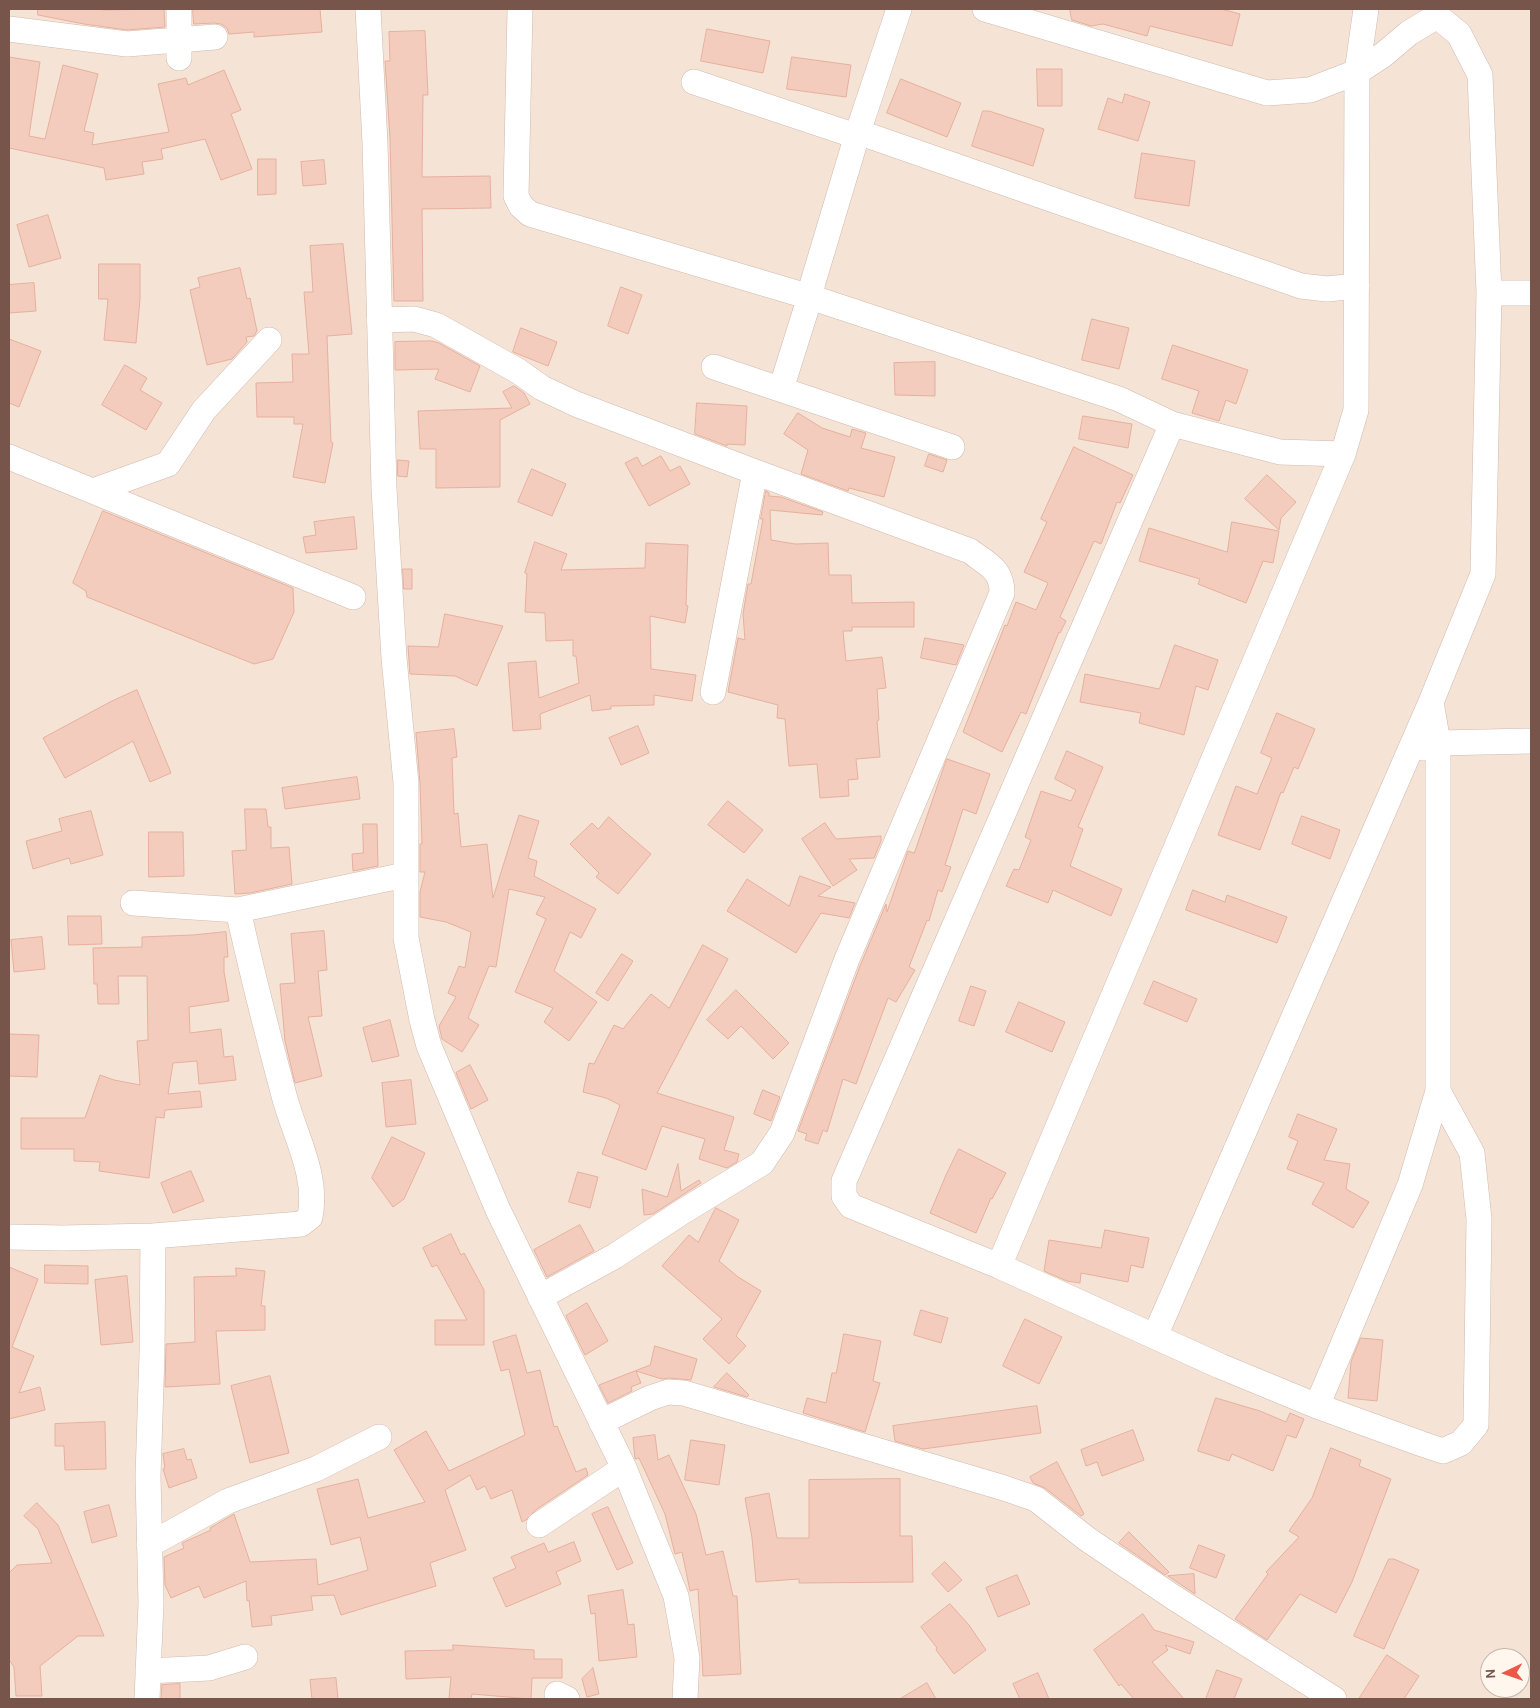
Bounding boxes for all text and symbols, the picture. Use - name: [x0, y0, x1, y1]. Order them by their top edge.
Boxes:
- north arrow: [1480, 1648, 1530, 1698]
- text: N: [1482, 1668, 1499, 1679]

